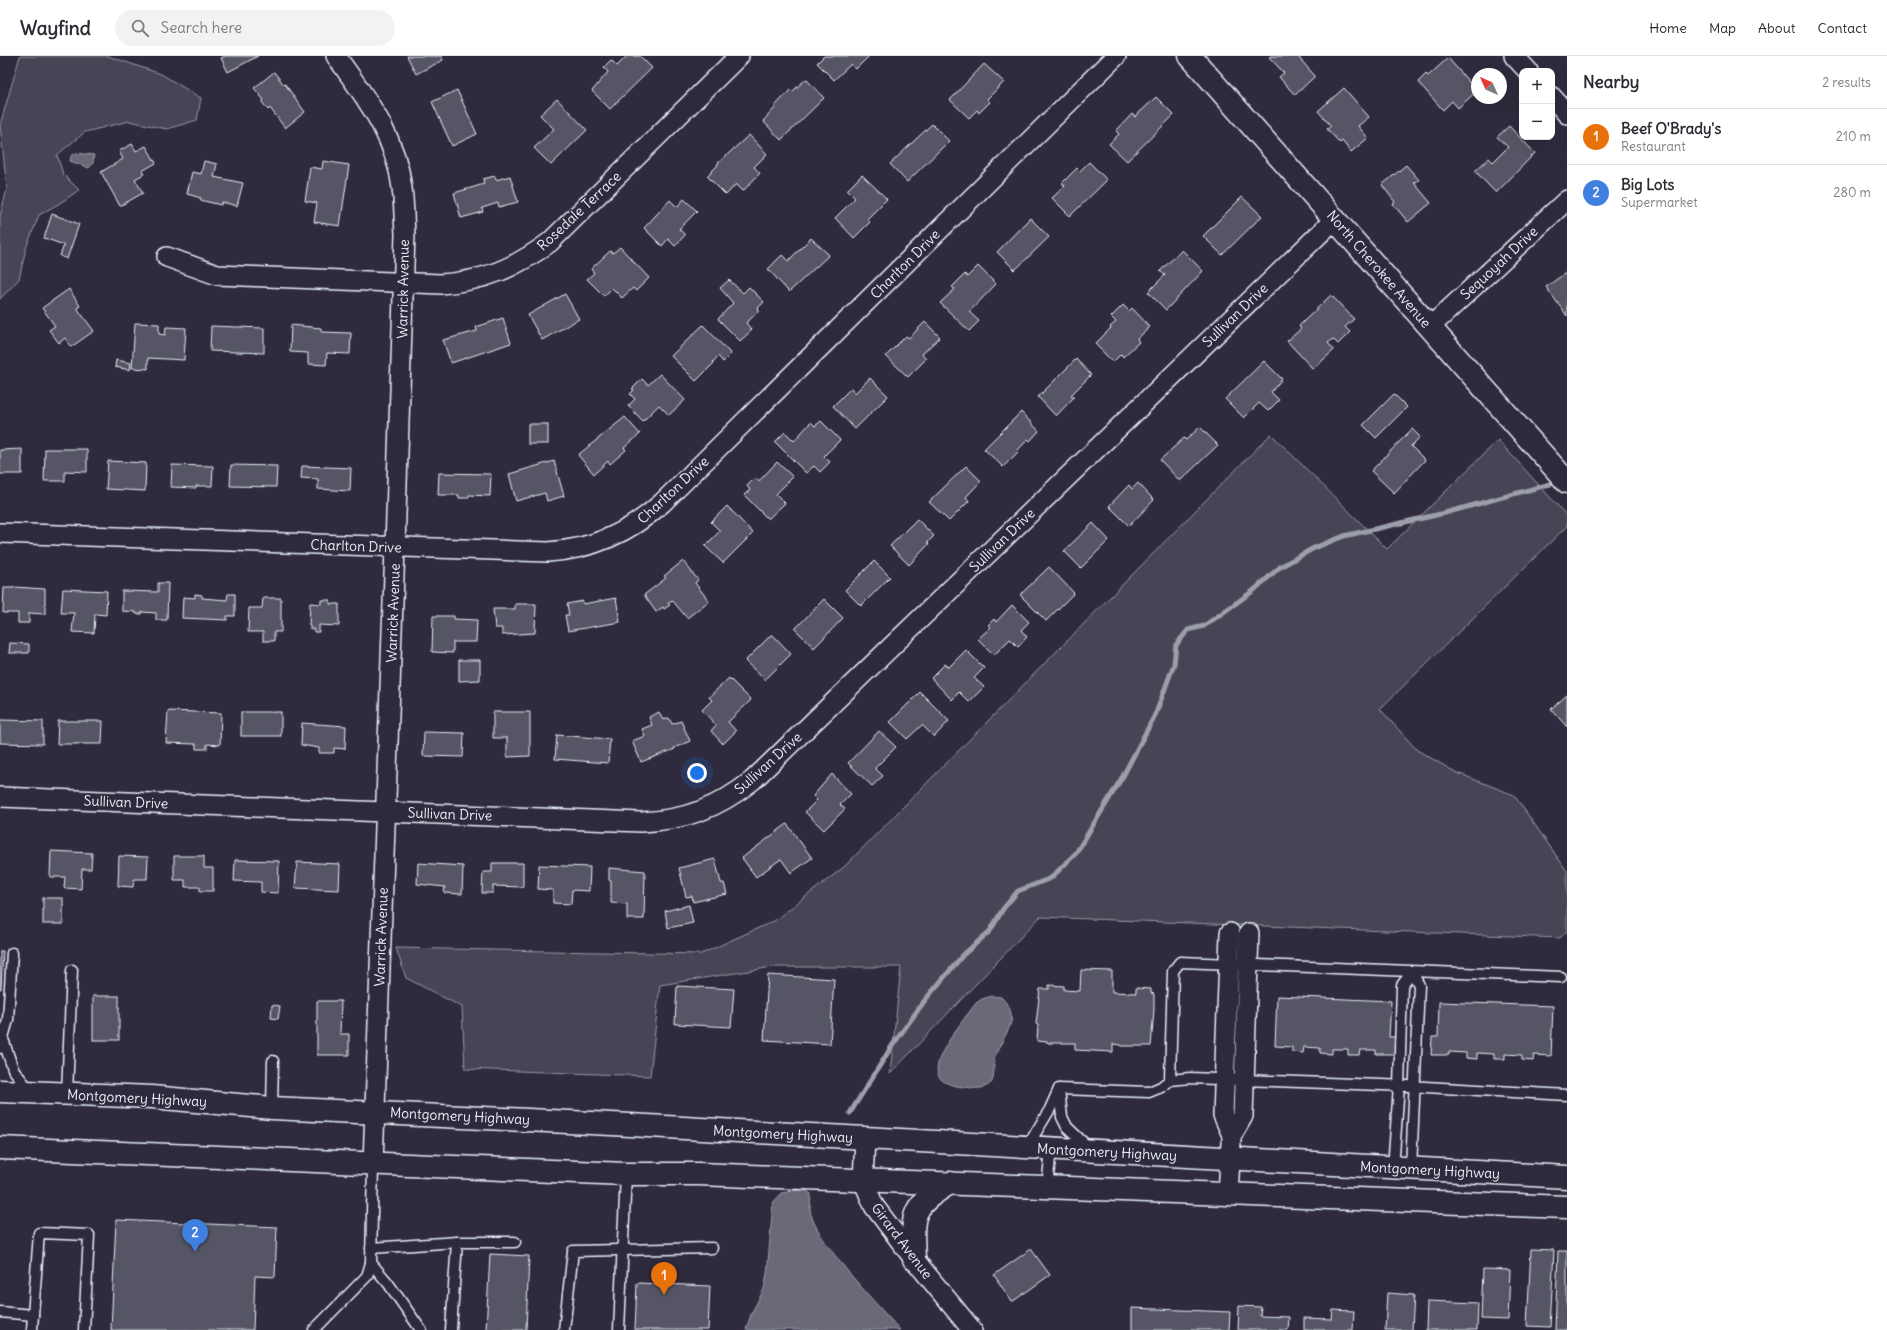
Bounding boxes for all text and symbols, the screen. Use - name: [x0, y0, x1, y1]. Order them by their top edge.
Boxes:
- search box: [115, 10, 395, 46]
- text: Wayfind: [20, 16, 91, 40]
- icon: search: [129, 17, 151, 39]
- text: Search here: [161, 18, 242, 37]
- text: Home: [1649, 19, 1687, 37]
- text: Map: [1709, 19, 1736, 37]
- text: About: [1758, 19, 1796, 37]
- text: Contact: [1818, 19, 1867, 37]
- north arrow: [1471, 68, 1507, 104]
- map controls: [1519, 68, 1555, 140]
- button: +: [1519, 68, 1555, 104]
- text: Nearby: [1583, 71, 1639, 93]
- text: 2 results: [1822, 74, 1871, 91]
- button: −: [1519, 104, 1555, 140]
- text: Beef O'Brady's: [1621, 119, 1721, 138]
- text: 1: [1593, 128, 1599, 145]
- text: 210 m: [1836, 128, 1871, 145]
- text: Restaurant: [1621, 138, 1686, 155]
- street label: Rosedale Terrace: [533, 167, 625, 255]
- text: Big Lots: [1621, 175, 1674, 194]
- text: 2: [1592, 184, 1600, 201]
- text: 280 m: [1833, 184, 1871, 201]
- text: Supermarket: [1621, 194, 1698, 211]
- street label: North Cherokee Avenue: [1323, 207, 1435, 331]
- street label: Sequoyah Drive: [1456, 222, 1542, 304]
- street label: Charlton Drive: [866, 225, 944, 303]
- street label: Warrick Avenue: [393, 239, 413, 339]
- street label: Sullivan Drive: [1198, 279, 1272, 351]
- street label: Charlton Drive: [633, 452, 713, 528]
- street label: Sullivan Drive: [965, 504, 1039, 576]
- street label: Charlton Drive: [310, 535, 402, 557]
- street label: Warrick Avenue: [382, 563, 404, 663]
- street label: Sullivan Drive: [731, 728, 805, 798]
- your location: [687, 763, 707, 783]
- street label: Sullivan Drive: [83, 792, 169, 812]
- street label: Sullivan Drive: [407, 804, 493, 824]
- street label: Warrick Avenue: [370, 887, 392, 987]
- street label: Montgomery Highway: [67, 1085, 207, 1111]
- street label: Montgomery Highway: [390, 1103, 530, 1129]
- street label: Montgomery Highway: [713, 1121, 853, 1147]
- street label: Montgomery Highway: [1037, 1139, 1177, 1165]
- street label: Montgomery Highway: [1360, 1157, 1500, 1183]
- street label: Girard Avenue: [867, 1199, 937, 1283]
- pin: 2: [182, 1219, 208, 1252]
- pin: 1: [651, 1262, 677, 1295]

